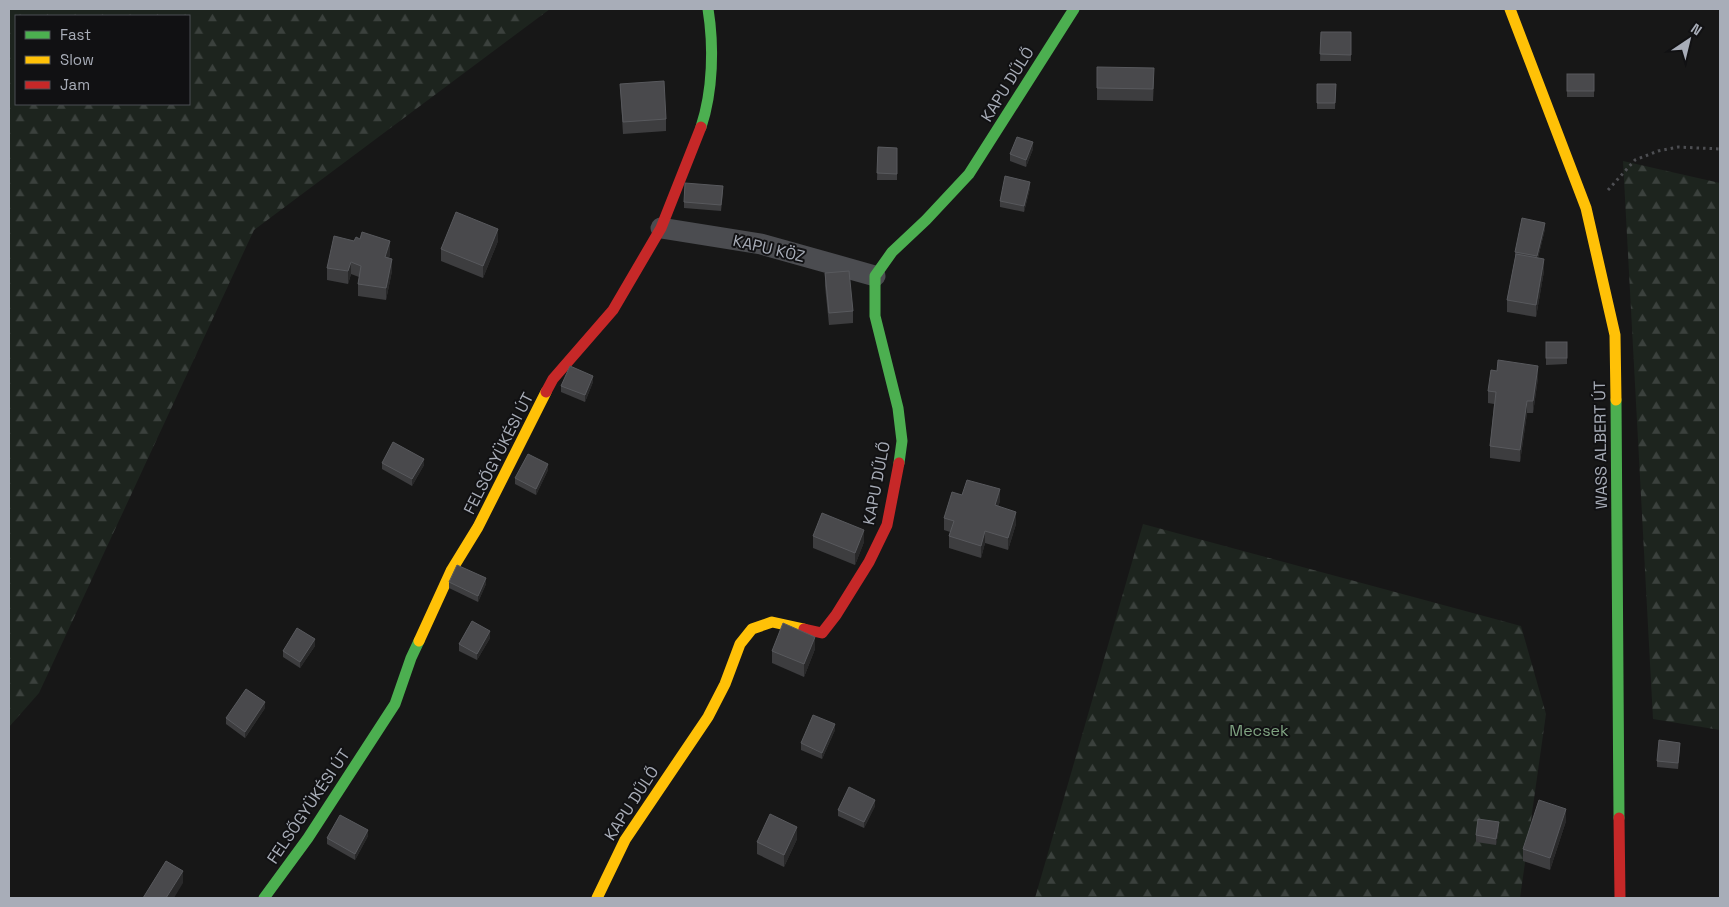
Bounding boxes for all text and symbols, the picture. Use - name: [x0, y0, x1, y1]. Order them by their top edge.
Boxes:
- legend: [15, 15, 190, 105]
- north arrow: [1664, 15, 1714, 65]
- text: N: [1687, 19, 1705, 39]
- text: Fast: [60, 25, 91, 44]
- street label: KAPU DŰLŐ: [976, 43, 1039, 126]
- text: Slow: [60, 50, 94, 69]
- text: Jam: [60, 75, 90, 94]
- street label: KAPU KÖZ: [731, 230, 807, 267]
- street label: WASS ALBERT ÚT: [1589, 380, 1612, 509]
- street label: FELSŐGYÜKÉSI ÚT: [459, 389, 538, 518]
- street label: KAPU DŰLŐ: [858, 440, 895, 527]
- park label: Mecsek: [1229, 720, 1289, 741]
- street label: FELSŐGYÜKÉSI ÚT: [262, 745, 355, 868]
- street label: KAPU DŰLŐ: [600, 762, 663, 844]

